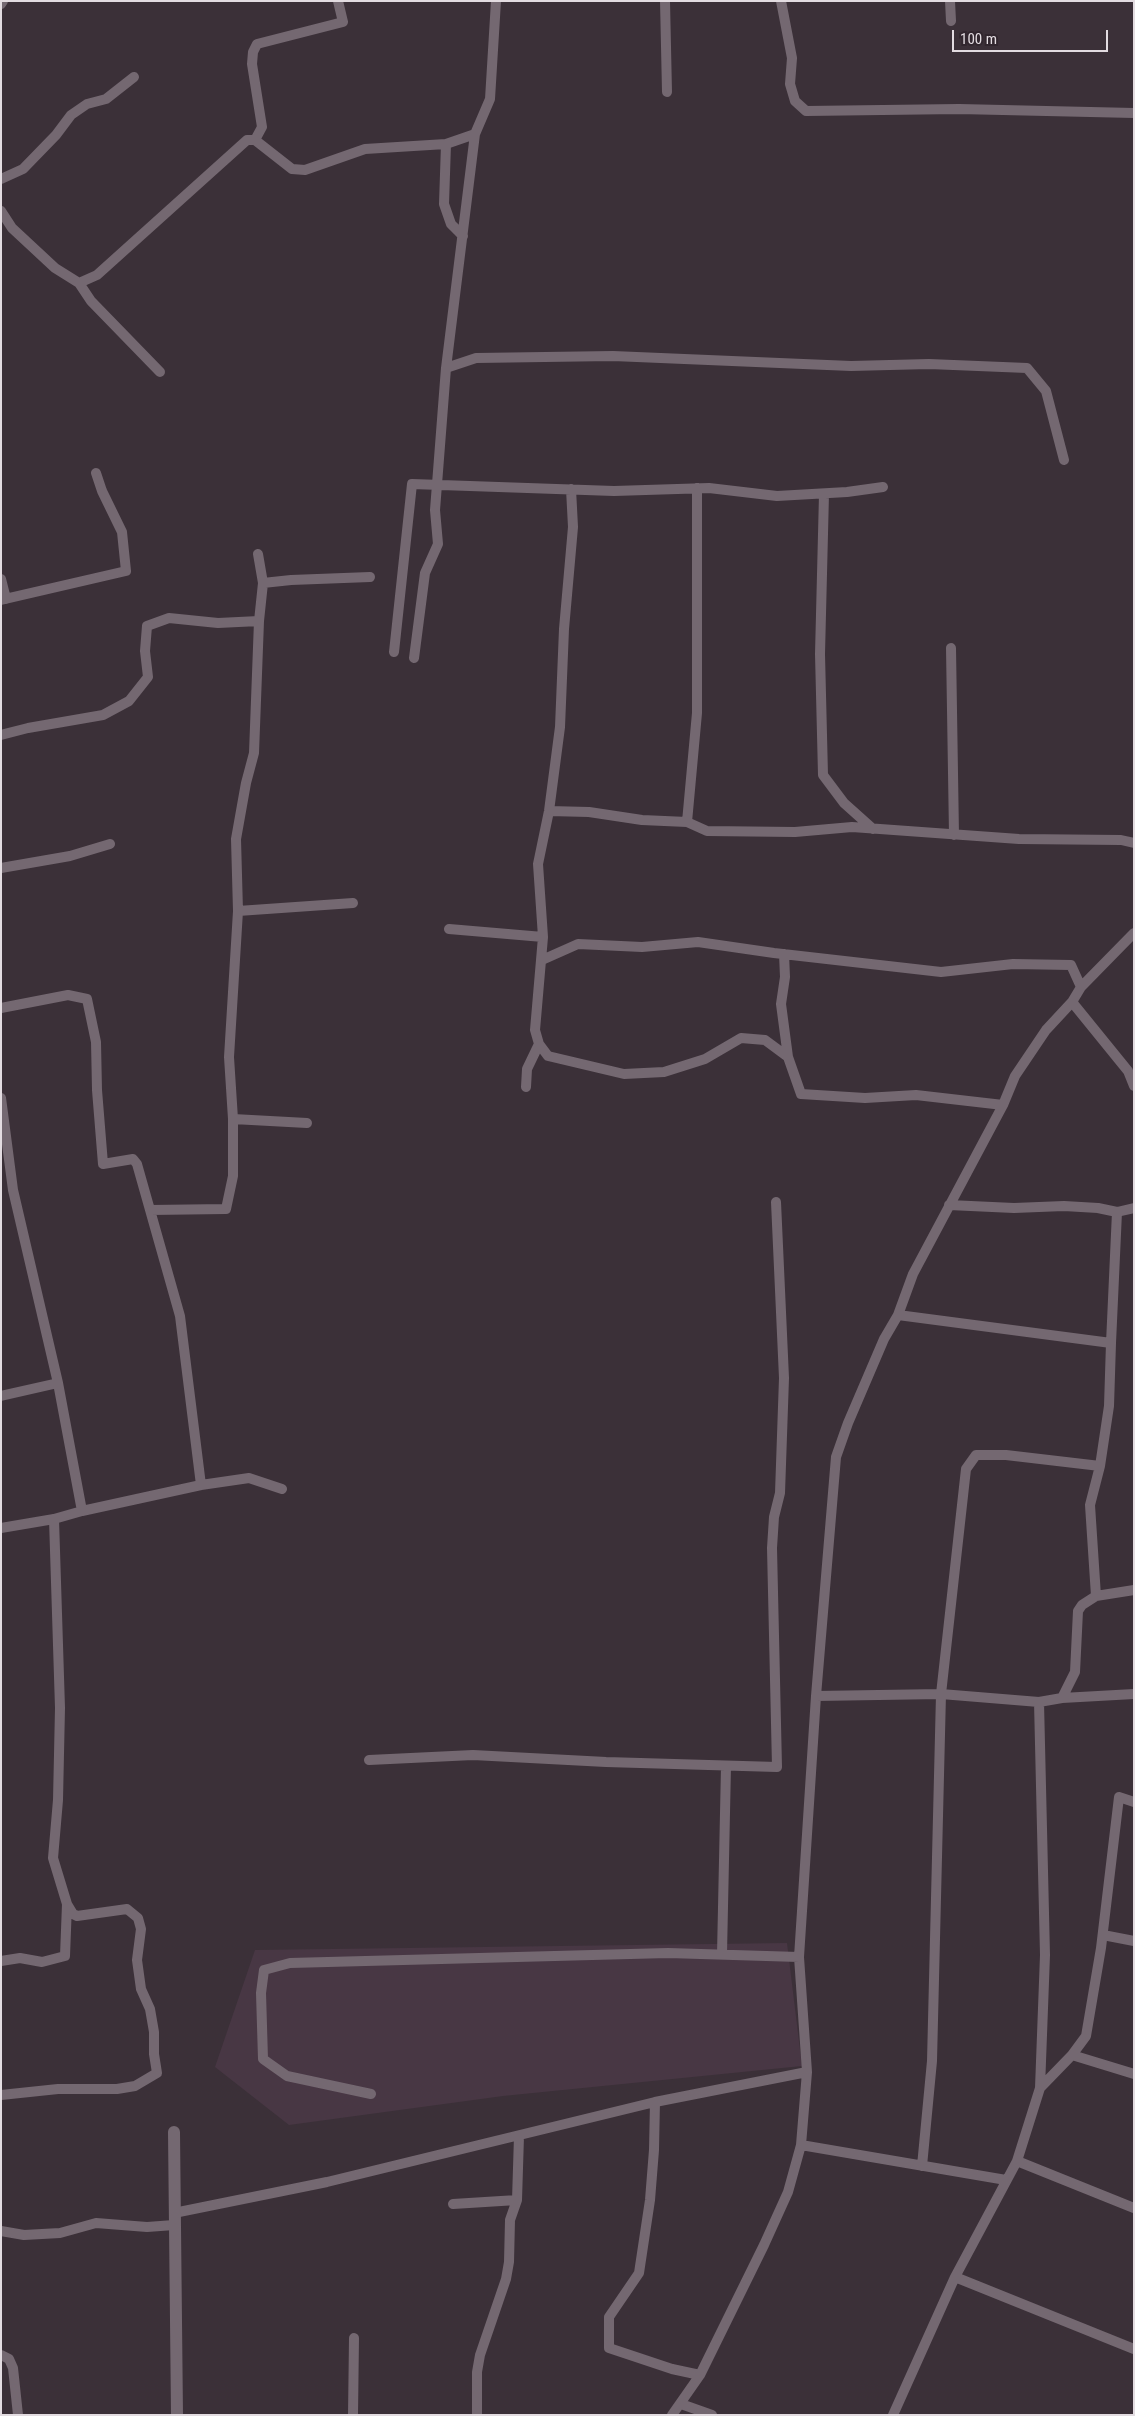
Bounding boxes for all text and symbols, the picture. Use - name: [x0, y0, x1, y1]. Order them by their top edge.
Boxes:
- scale bar: [955, 20, 1111, 52]
- text: 100 m: [960, 30, 997, 48]

